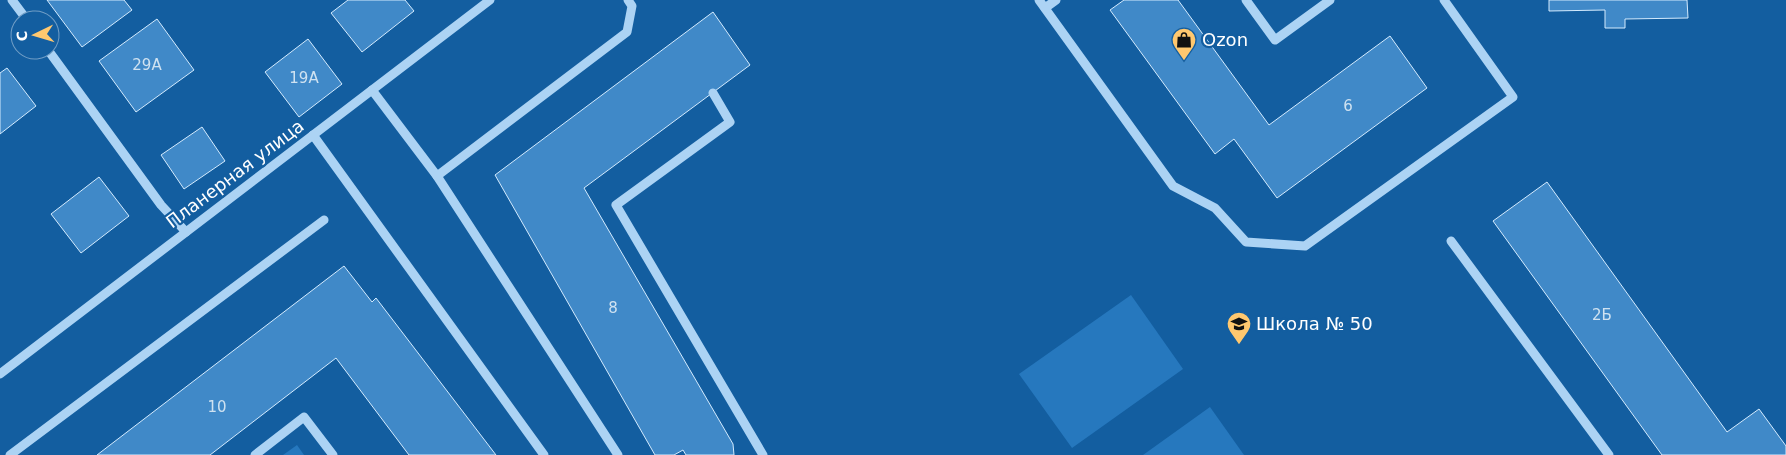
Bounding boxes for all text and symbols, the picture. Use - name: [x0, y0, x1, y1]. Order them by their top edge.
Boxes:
- north arrow: [10, 10, 60, 60]
- shop icon: Ozon: [1171, 27, 1197, 61]
- place label: Ozon: [1202, 29, 1248, 50]
- text: С: [14, 30, 30, 42]
- house number: 29А: [132, 56, 162, 74]
- house number: 19А: [289, 69, 319, 87]
- house number: 6: [1343, 97, 1353, 115]
- street label: Планерная улица: [162, 115, 308, 232]
- house number: 8: [608, 299, 618, 317]
- house number: 2Б: [1592, 306, 1612, 324]
- school or university icon: Школа № 50: [1226, 311, 1252, 345]
- place label: Школа № 50: [1256, 313, 1373, 334]
- house number: 10: [207, 398, 227, 416]

